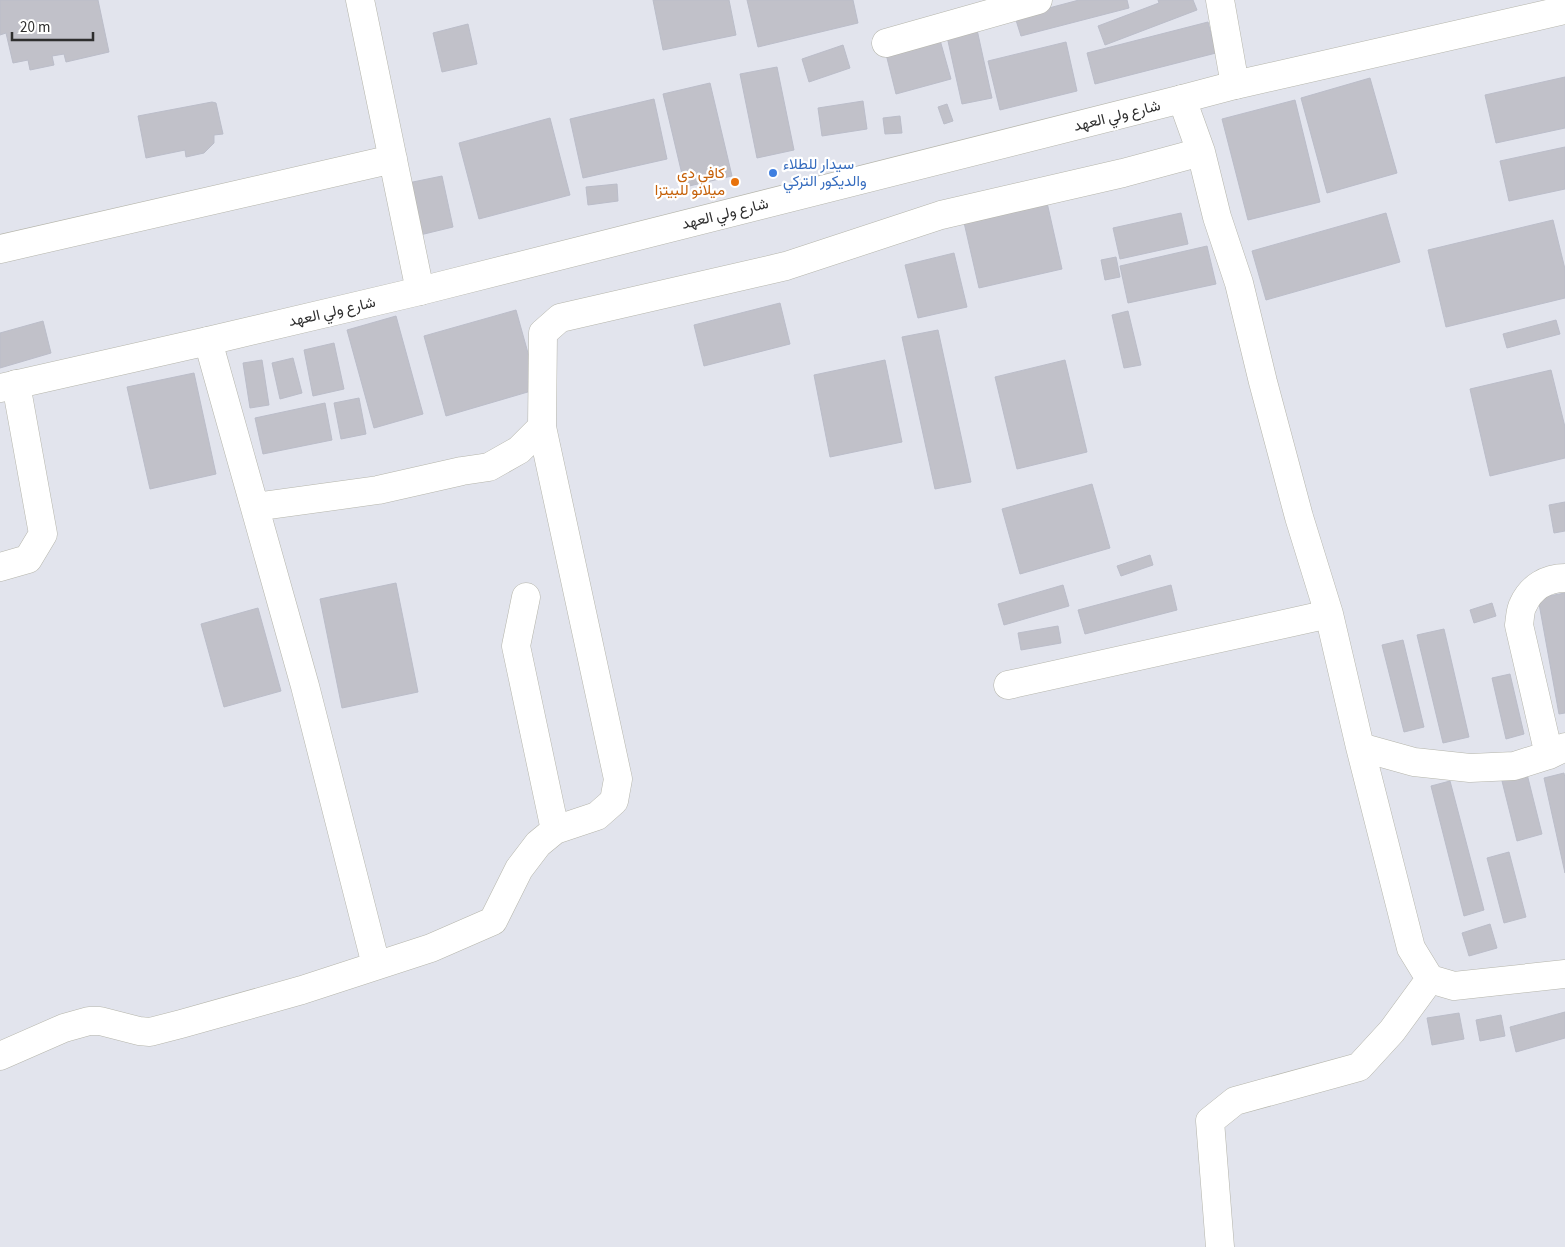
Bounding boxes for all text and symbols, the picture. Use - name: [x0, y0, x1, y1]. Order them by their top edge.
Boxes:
- scale bar: [12, 10, 94, 42]
- text: 20 m: [20, 17, 50, 38]
- street label: شارع ولي العهد: [1071, 95, 1163, 139]
- place label: سيدار للطلاء والديكور التركي: [783, 154, 867, 194]
- place label: كافي دي ميلانو للبيتزا: [655, 163, 725, 201]
- marker: سيدار للطلاء والديكور التركي: [767, 167, 779, 179]
- marker: كافي دي ميلانو للبيتزا: [729, 176, 741, 188]
- street label: شارع ولي العهد: [679, 193, 771, 237]
- street label: شارع ولي العهد: [286, 292, 378, 334]

